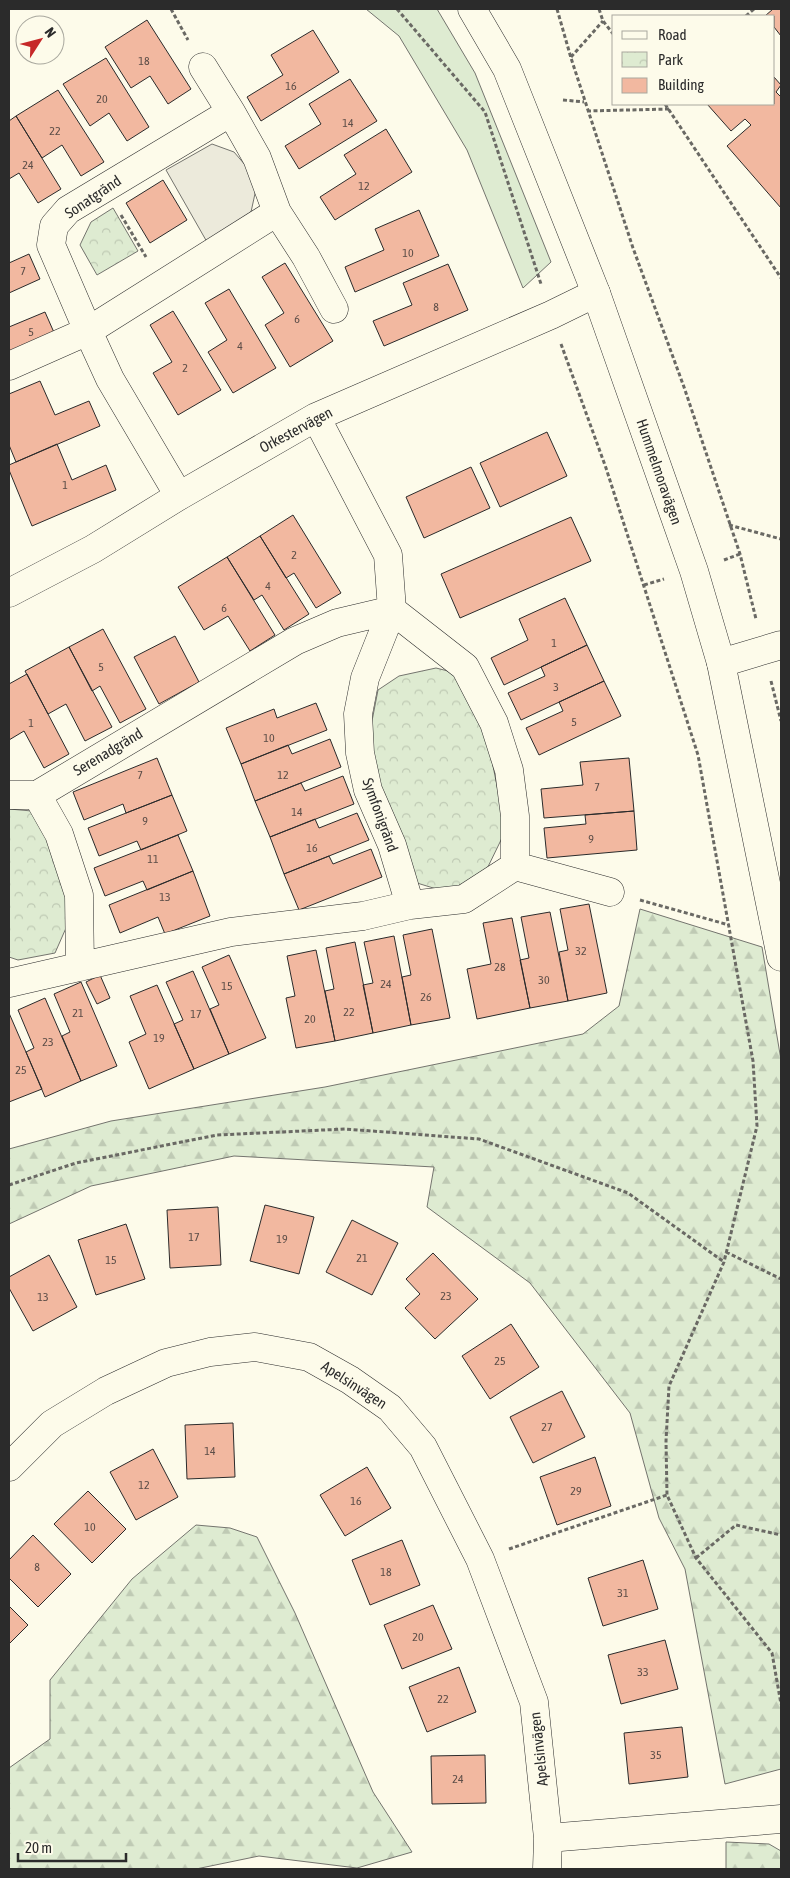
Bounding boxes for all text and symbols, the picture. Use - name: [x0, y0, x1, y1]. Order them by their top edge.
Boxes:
- north arrow: [15, 15, 65, 65]
- legend: [612, 15, 775, 105]
- text: N: [42, 24, 59, 40]
- text: Road: [658, 26, 687, 43]
- text: Park: [658, 51, 683, 68]
- house number: 18: [138, 54, 150, 68]
- text: Building: [658, 76, 704, 93]
- house number: 16: [285, 79, 297, 93]
- house number: 20: [96, 92, 108, 106]
- house number: 14: [342, 116, 354, 130]
- house number: 22: [49, 124, 61, 138]
- house number: 24: [22, 158, 34, 172]
- street label: Sonatgränd: [61, 172, 124, 221]
- house number: 12: [358, 179, 370, 193]
- house number: 10: [402, 246, 414, 260]
- house number: 7: [20, 264, 26, 278]
- house number: 8: [433, 300, 439, 314]
- house number: 6: [294, 312, 300, 326]
- house number: 5: [28, 325, 34, 339]
- house number: 4: [237, 339, 243, 353]
- house number: 2: [182, 361, 188, 375]
- street label: Orkestervägen: [256, 403, 335, 456]
- street label: Hummelmoravägen: [633, 417, 686, 527]
- house number: 1: [62, 478, 68, 492]
- house number: 2: [291, 548, 297, 562]
- house number: 4: [265, 579, 271, 593]
- house number: 6: [221, 601, 227, 615]
- house number: 1: [551, 636, 557, 650]
- house number: 5: [98, 660, 104, 674]
- house number: 3: [553, 680, 559, 694]
- house number: 5: [571, 715, 577, 729]
- house number: 1: [28, 716, 34, 730]
- street label: Serenadgränd: [70, 724, 145, 779]
- house number: 10: [263, 731, 275, 745]
- house number: 7: [137, 768, 143, 782]
- house number: 12: [277, 768, 289, 782]
- street label: Symfonigränd: [359, 776, 402, 854]
- house number: 7: [594, 780, 600, 794]
- house number: 14: [291, 805, 303, 819]
- house number: 9: [142, 814, 148, 828]
- house number: 9: [588, 832, 594, 846]
- house number: 16: [306, 841, 318, 855]
- house number: 11: [147, 852, 159, 866]
- house number: 13: [159, 890, 171, 904]
- house number: 32: [575, 944, 587, 958]
- house number: 28: [494, 960, 506, 974]
- house number: 30: [538, 973, 550, 987]
- house number: 24: [380, 977, 392, 991]
- house number: 15: [221, 979, 233, 993]
- house number: 26: [420, 990, 432, 1004]
- house number: 22: [343, 1005, 355, 1019]
- house number: 21: [72, 1006, 84, 1020]
- house number: 17: [190, 1007, 202, 1021]
- house number: 20: [304, 1012, 316, 1026]
- house number: 19: [153, 1031, 165, 1045]
- house number: 23: [42, 1035, 54, 1049]
- house number: 25: [15, 1063, 27, 1077]
- house number: 17: [188, 1230, 200, 1244]
- house number: 19: [276, 1232, 288, 1246]
- house number: 21: [356, 1251, 368, 1265]
- house number: 15: [105, 1253, 117, 1267]
- house number: 23: [440, 1289, 452, 1303]
- house number: 13: [37, 1290, 49, 1304]
- house number: 25: [494, 1354, 506, 1368]
- street label: Apelsinvägen: [318, 1357, 390, 1412]
- house number: 27: [541, 1420, 553, 1434]
- house number: 14: [204, 1444, 216, 1458]
- house number: 12: [138, 1478, 150, 1492]
- house number: 29: [570, 1484, 582, 1498]
- house number: 16: [350, 1494, 362, 1508]
- house number: 10: [84, 1520, 96, 1534]
- house number: 8: [34, 1560, 40, 1574]
- house number: 18: [380, 1565, 392, 1579]
- house number: 31: [617, 1586, 629, 1600]
- house number: 20: [412, 1630, 424, 1644]
- house number: 33: [637, 1665, 649, 1679]
- house number: 22: [437, 1692, 449, 1706]
- street label: Apelsinvägen: [526, 1711, 551, 1787]
- house number: 35: [650, 1748, 662, 1762]
- house number: 24: [452, 1772, 464, 1786]
- scale bar: [18, 1830, 125, 1862]
- text: 20 m: [25, 1839, 52, 1856]

